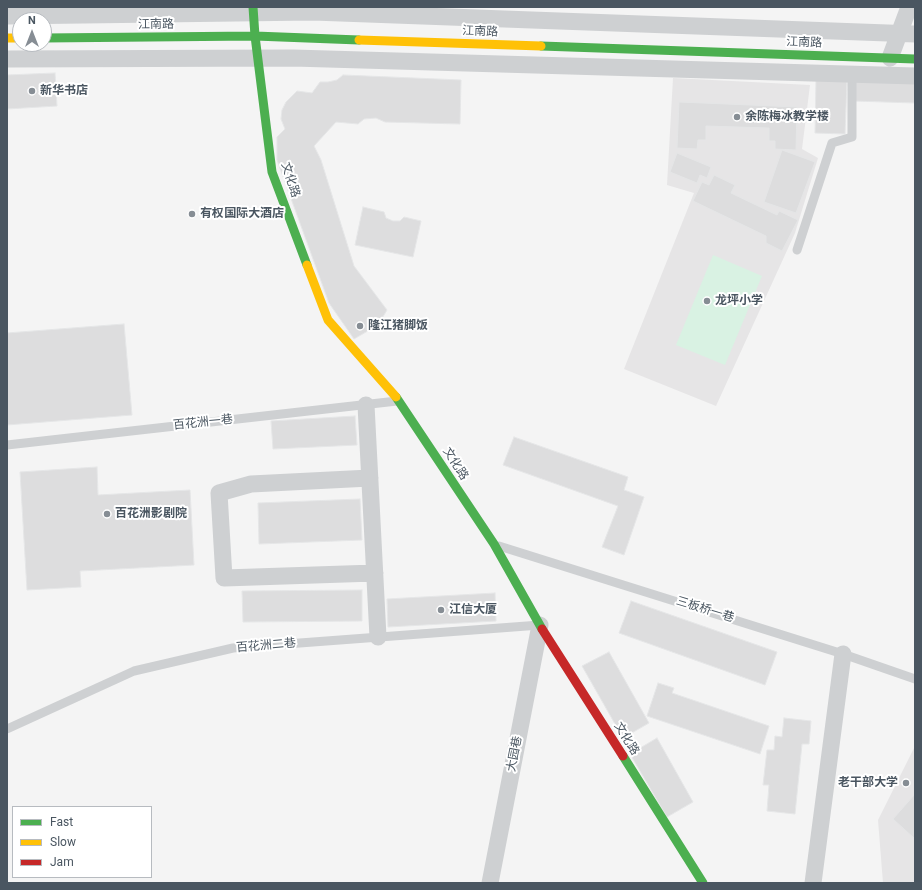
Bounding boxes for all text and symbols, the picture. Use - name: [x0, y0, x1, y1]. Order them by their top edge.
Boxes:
- north arrow: [12, 12, 52, 52]
- text: N: [28, 14, 36, 27]
- street label: 江南路: [138, 17, 174, 33]
- street label: 江南路: [462, 24, 498, 40]
- street label: 江南路: [786, 35, 822, 51]
- place label: 新华书店: [40, 84, 88, 98]
- marker: 新华书店: [27, 86, 37, 96]
- place label: 余陈梅冰教学楼: [745, 110, 829, 124]
- marker: 余陈梅冰教学楼: [732, 112, 742, 122]
- street label: 文化路: [278, 161, 302, 199]
- place label: 有权国际大酒店: [200, 207, 284, 221]
- marker: 有权国际大酒店: [187, 209, 197, 219]
- place label: 龙坪小学: [715, 294, 763, 308]
- marker: 龙坪小学: [702, 296, 712, 306]
- place label: 隆江猪脚饭: [368, 319, 428, 333]
- marker: 隆江猪脚饭: [355, 321, 365, 331]
- street label: 百花洲一巷: [172, 413, 234, 433]
- street label: 文化路: [439, 445, 471, 483]
- place label: 百花洲影剧院: [115, 507, 187, 521]
- marker: 百花洲影剧院: [102, 509, 112, 519]
- street label: 三板桥一巷: [674, 594, 736, 626]
- place label: 江信大厦: [449, 603, 497, 617]
- marker: 江信大厦: [436, 605, 446, 615]
- street label: 百花洲二巷: [235, 636, 297, 656]
- street label: 文化路: [610, 720, 642, 758]
- street label: 大园巷: [504, 735, 526, 773]
- place label: 老干部大学: [838, 776, 898, 790]
- marker: 老干部大学: [901, 778, 911, 788]
- legend: [12, 806, 152, 878]
- text: Fast: [50, 815, 73, 829]
- text: Slow: [50, 835, 76, 849]
- text: Jam: [50, 855, 74, 869]

